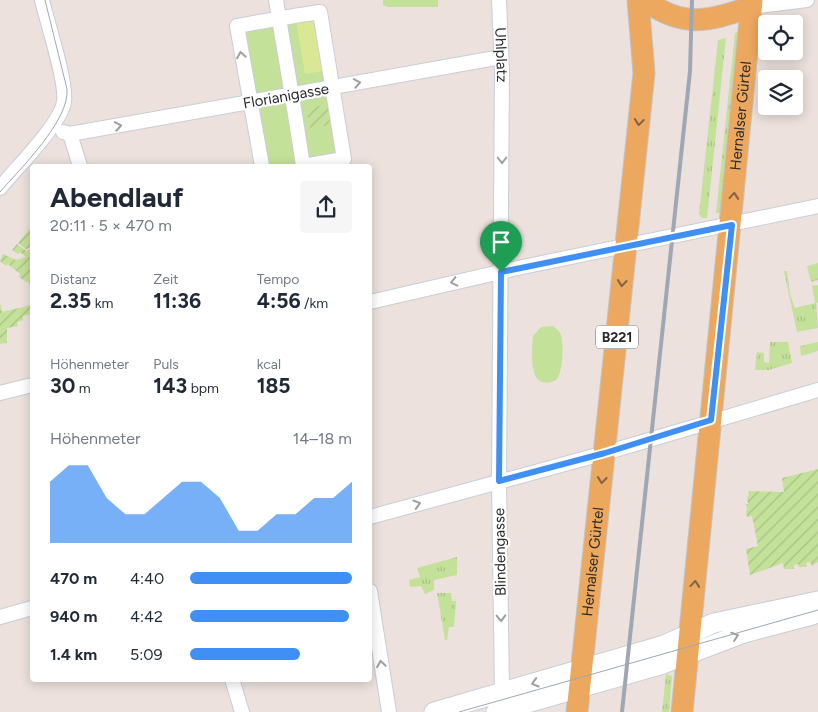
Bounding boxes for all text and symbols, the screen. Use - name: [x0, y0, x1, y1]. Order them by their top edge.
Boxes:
- map controls: [758, 15, 803, 115]
- button: locate: [758, 15, 803, 60]
- street label: Uhlplatz: [491, 27, 511, 83]
- one-way arrow: [237, 51, 247, 60]
- street label: Hernalser Gürtel: [726, 60, 755, 171]
- button: layers: [758, 70, 803, 115]
- one-way arrow: [353, 78, 362, 89]
- street label: Florianigasse: [242, 80, 330, 112]
- one-way arrow: [634, 118, 645, 126]
- one-way arrow: [114, 121, 122, 131]
- one-way arrow: [497, 157, 507, 165]
- text: Abendlauf: [50, 180, 183, 214]
- button: share: [300, 181, 352, 233]
- one-way arrow: [728, 192, 739, 200]
- text: 20:11 · 5 × 470 m: [50, 216, 172, 235]
- pin: [480, 221, 522, 272]
- icon: arrive: [487, 228, 515, 256]
- text: Distanz: [50, 271, 97, 288]
- text: Zeit: [153, 271, 179, 288]
- text: Tempo: [257, 271, 299, 288]
- one-way arrow: [449, 277, 458, 287]
- one-way arrow: [617, 280, 628, 288]
- text: 2.35: [50, 288, 91, 313]
- text: 11:36: [153, 288, 201, 313]
- text: 4:56: [257, 288, 301, 313]
- text: km: [91, 295, 113, 312]
- text: /km: [301, 295, 328, 312]
- road number: B221: [596, 326, 638, 348]
- text: Höhenmeter: [50, 356, 129, 373]
- text: Puls: [153, 356, 179, 373]
- text: kcal: [257, 356, 281, 373]
- text: 30: [50, 373, 75, 398]
- text: 143: [153, 373, 187, 398]
- text: 185: [257, 373, 291, 398]
- text: m: [75, 380, 91, 397]
- text: bpm: [187, 380, 219, 397]
- text: Höhenmeter: [50, 429, 140, 448]
- text: 14–18 m: [293, 429, 352, 448]
- one-way arrow: [597, 476, 608, 484]
- one-way arrow: [412, 500, 421, 510]
- street label: Hernalser Gürtel: [578, 506, 607, 617]
- street label: Blindengasse: [490, 508, 510, 596]
- text: 470 m: [50, 569, 97, 588]
- text: 4:40: [130, 569, 164, 588]
- one-way arrow: [689, 580, 700, 588]
- text: 940 m: [50, 607, 98, 626]
- text: 4:42: [130, 607, 163, 626]
- one-way arrow: [496, 614, 506, 622]
- one-way arrow: [730, 632, 739, 642]
- text: 1.4 km: [50, 645, 97, 664]
- text: 5:09: [130, 645, 163, 664]
- one-way arrow: [377, 659, 387, 668]
- one-way arrow: [531, 677, 539, 687]

